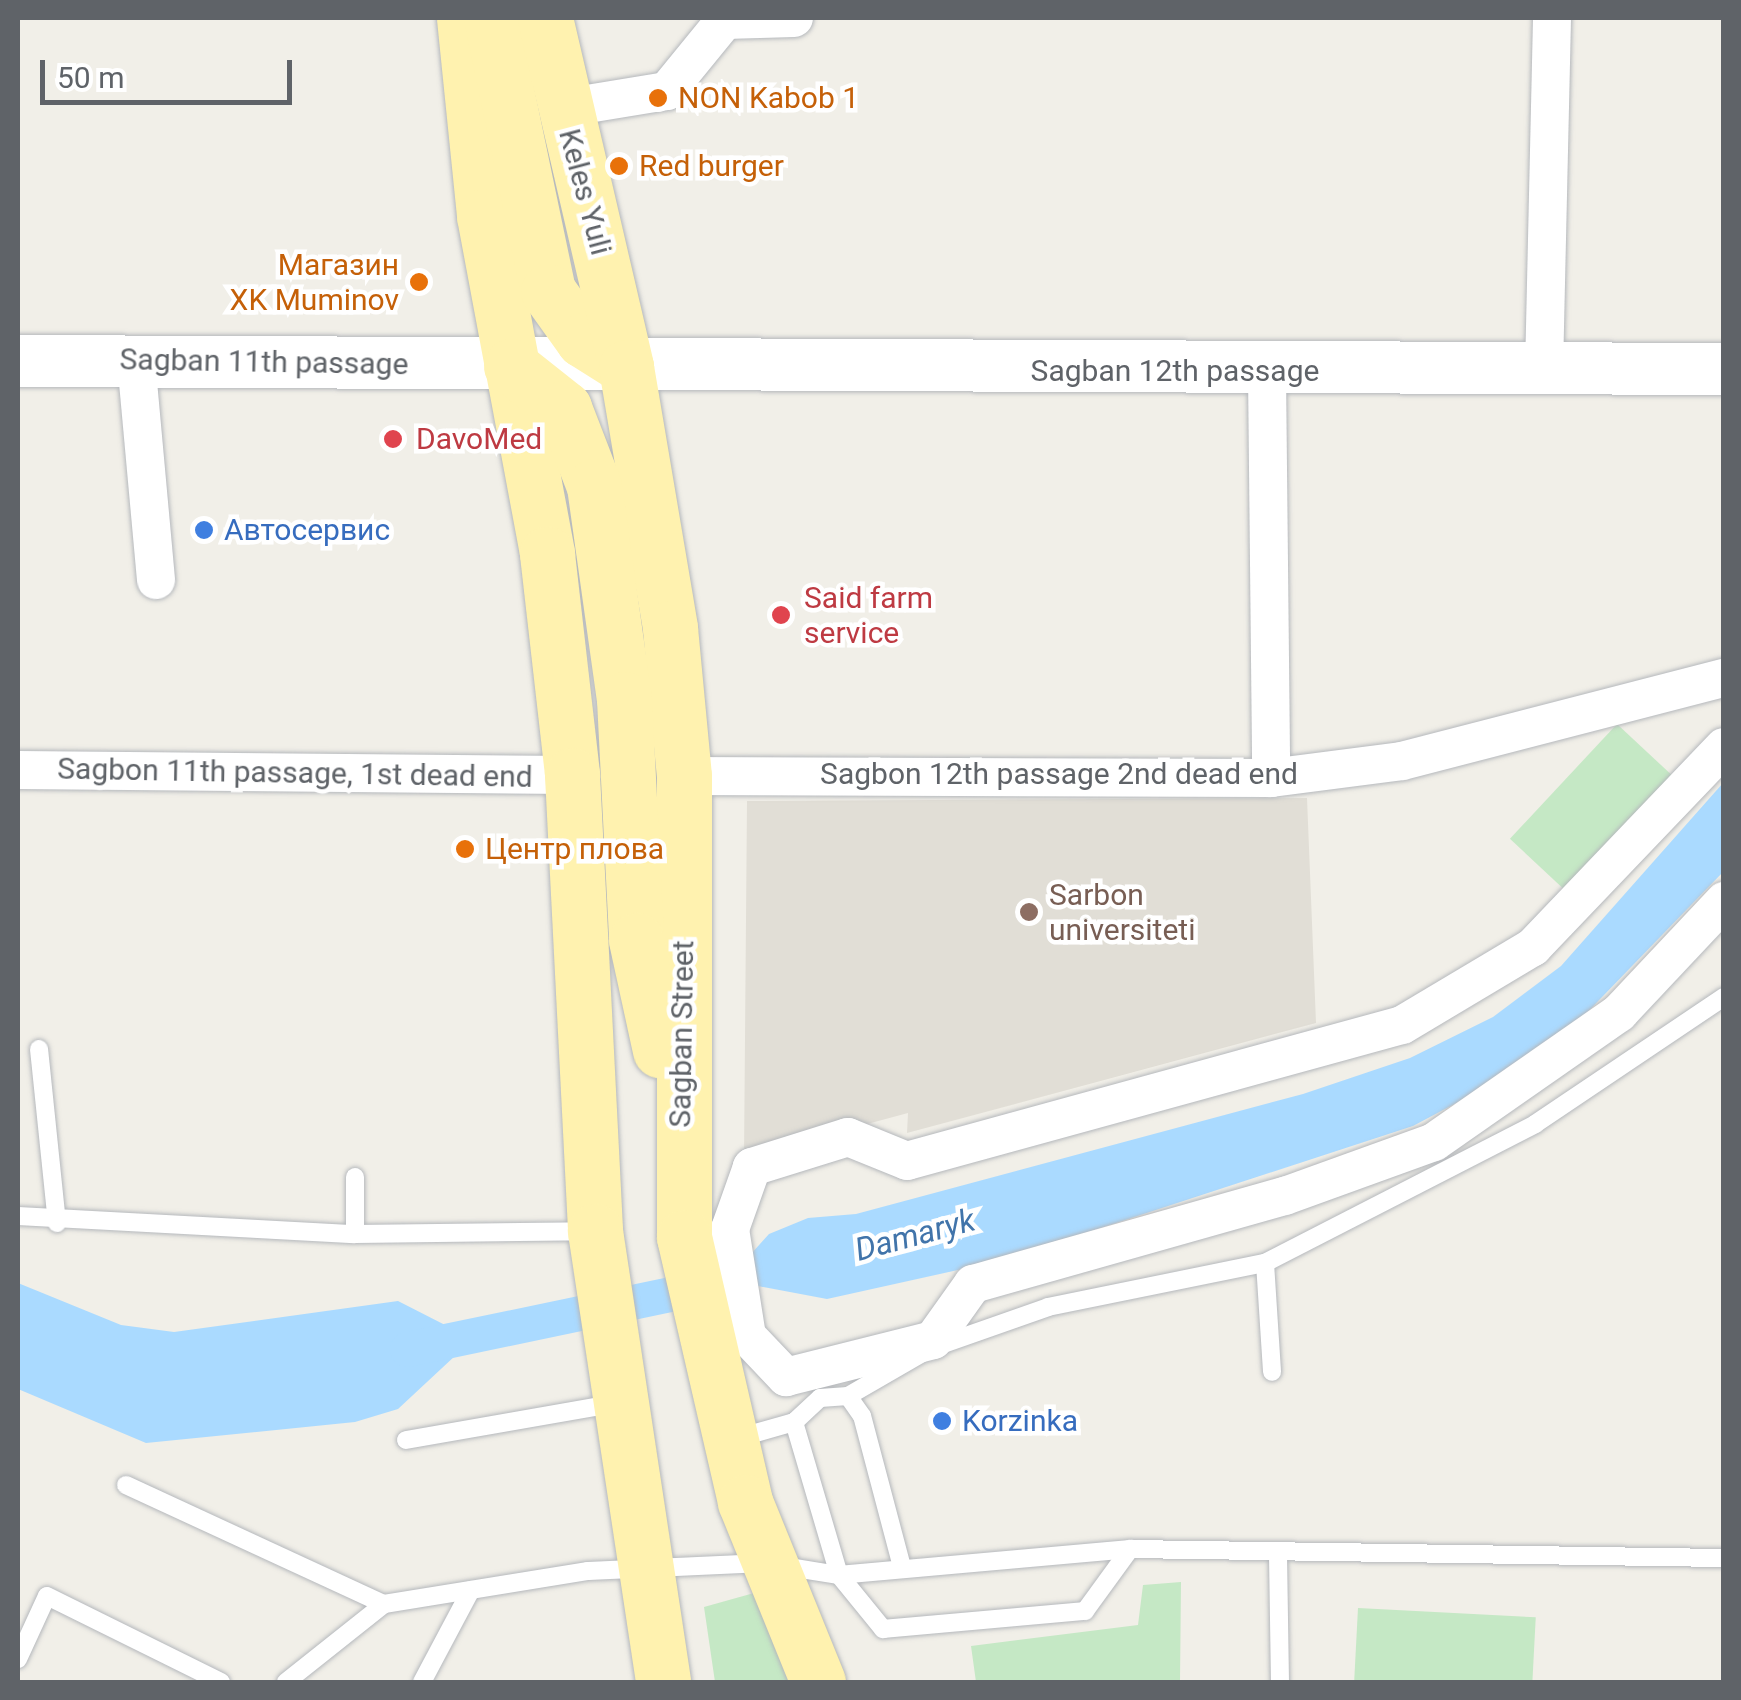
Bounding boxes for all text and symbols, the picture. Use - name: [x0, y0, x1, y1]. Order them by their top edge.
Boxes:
- scale bar: [45, 40, 298, 102]
- text: 50 m: [57, 60, 124, 95]
- place label: NON Kabob 1: [678, 80, 859, 116]
- marker: NON Kabob 1: [647, 87, 669, 109]
- street label: Keles Yuli: [551, 125, 619, 259]
- place label: Red burger: [639, 148, 784, 184]
- marker: Red burger: [608, 155, 630, 177]
- place label: Магазин XK Muminov: [230, 247, 399, 318]
- marker: Магазин XK Muminov: [408, 271, 430, 293]
- street label: Sagban 11th passage: [119, 341, 409, 383]
- street label: Sagban 12th passage: [1031, 353, 1319, 389]
- place label: DavoMed: [416, 421, 542, 457]
- marker: DavoMed: [380, 426, 406, 452]
- place label: Автосервис: [224, 512, 390, 548]
- marker: Автосервис: [193, 519, 215, 541]
- place label: Said farm service: [804, 580, 933, 650]
- marker: Said farm service: [768, 602, 794, 628]
- street label: Sagbon 11th passage, 1st dead end: [57, 751, 533, 795]
- street label: Sagbon 12th passage 2nd dead end: [820, 756, 1298, 792]
- place label: Центр плова: [485, 831, 664, 867]
- marker: Центр плова: [454, 838, 476, 860]
- place label: Sarbon universiteti: [1049, 877, 1195, 948]
- marker: Sarbon universiteti: [1018, 901, 1040, 923]
- street label: Sagban Street: [662, 940, 702, 1128]
- water label: Damaryk: [851, 1201, 979, 1269]
- place label: Korzinka: [962, 1403, 1078, 1439]
- marker: Korzinka: [931, 1410, 953, 1432]

